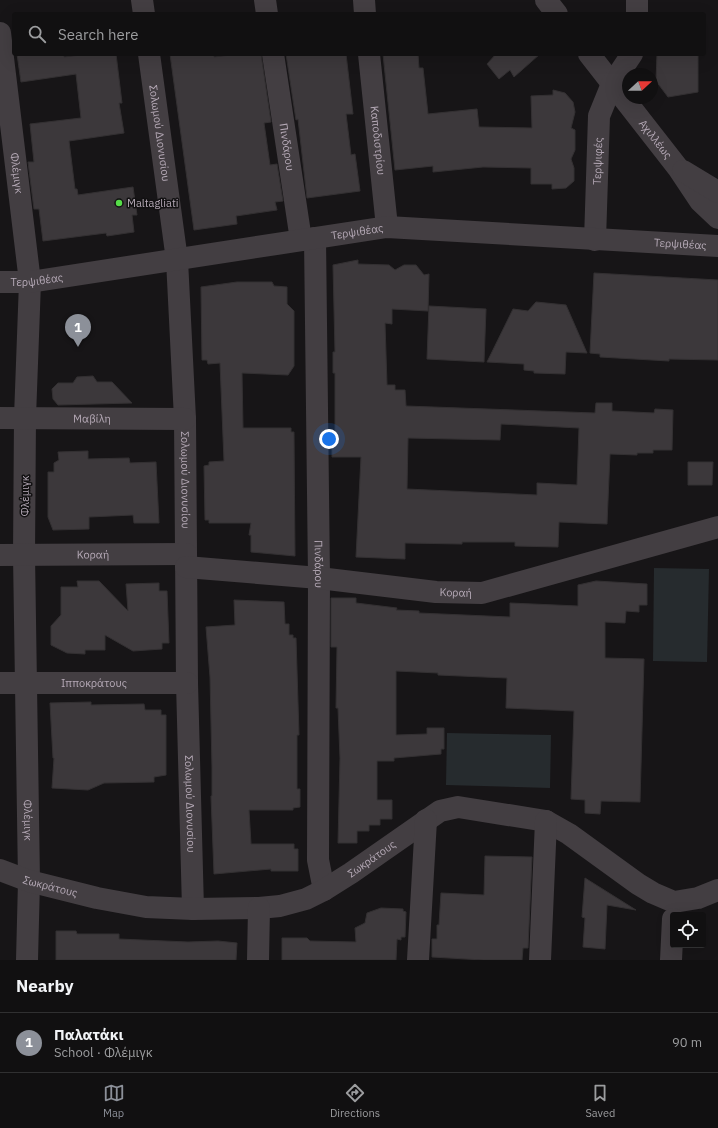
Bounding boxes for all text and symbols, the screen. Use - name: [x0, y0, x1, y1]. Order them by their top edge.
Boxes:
- search box: [12, 12, 706, 56]
- icon: search: [26, 23, 48, 45]
- text: Search here: [58, 25, 138, 44]
- north arrow: [622, 68, 658, 104]
- street label: Σολωμού Διονυσίου: [146, 84, 173, 182]
- street label: Καποδιστρίου: [367, 105, 389, 176]
- street label: Αχιλλέως: [636, 117, 675, 162]
- street label: Πινδάρου: [276, 122, 297, 172]
- street label: Τερψιφές: [590, 137, 605, 185]
- street label: Φλέμιγκ: [7, 152, 26, 194]
- place label: Maltagliati: [127, 196, 179, 210]
- marker: Maltagliati: [114, 198, 124, 208]
- street label: Τερψιθέας: [330, 221, 384, 243]
- street label: Τερψιθέας: [654, 235, 707, 252]
- street label: Τερψιθέας: [11, 270, 64, 289]
- pin: 1: [65, 314, 91, 347]
- street label: Μαβίλη: [73, 411, 111, 426]
- your location: [319, 429, 339, 449]
- street label: Σολωμού Διονυσίου: [178, 431, 193, 529]
- street label: Φλέμιγκ: [18, 475, 32, 517]
- street label: Πινδάρου: [312, 540, 326, 588]
- street label: Κοραή: [77, 547, 109, 562]
- street label: Κοραή: [439, 585, 472, 600]
- street label: Ιπποκράτους: [61, 676, 127, 690]
- street label: Σολωμού Διονυσίου: [182, 755, 198, 853]
- street label: Φλέμιγκ: [21, 799, 35, 841]
- street label: Σωκράτους: [345, 837, 398, 880]
- street label: Σωκράτους: [21, 872, 79, 900]
- map controls: [670, 912, 706, 948]
- button: locate: [670, 912, 706, 948]
- text: Nearby: [16, 975, 74, 997]
- text: Παλατάκι: [54, 1025, 123, 1044]
- text: 1: [25, 1034, 33, 1051]
- text: 90 m: [672, 1034, 702, 1051]
- text: School · Φλέμιγκ: [54, 1044, 153, 1061]
- tab: Map: [103, 1082, 125, 1120]
- tab: Directions: [330, 1082, 380, 1120]
- tab: Saved: [585, 1082, 615, 1120]

